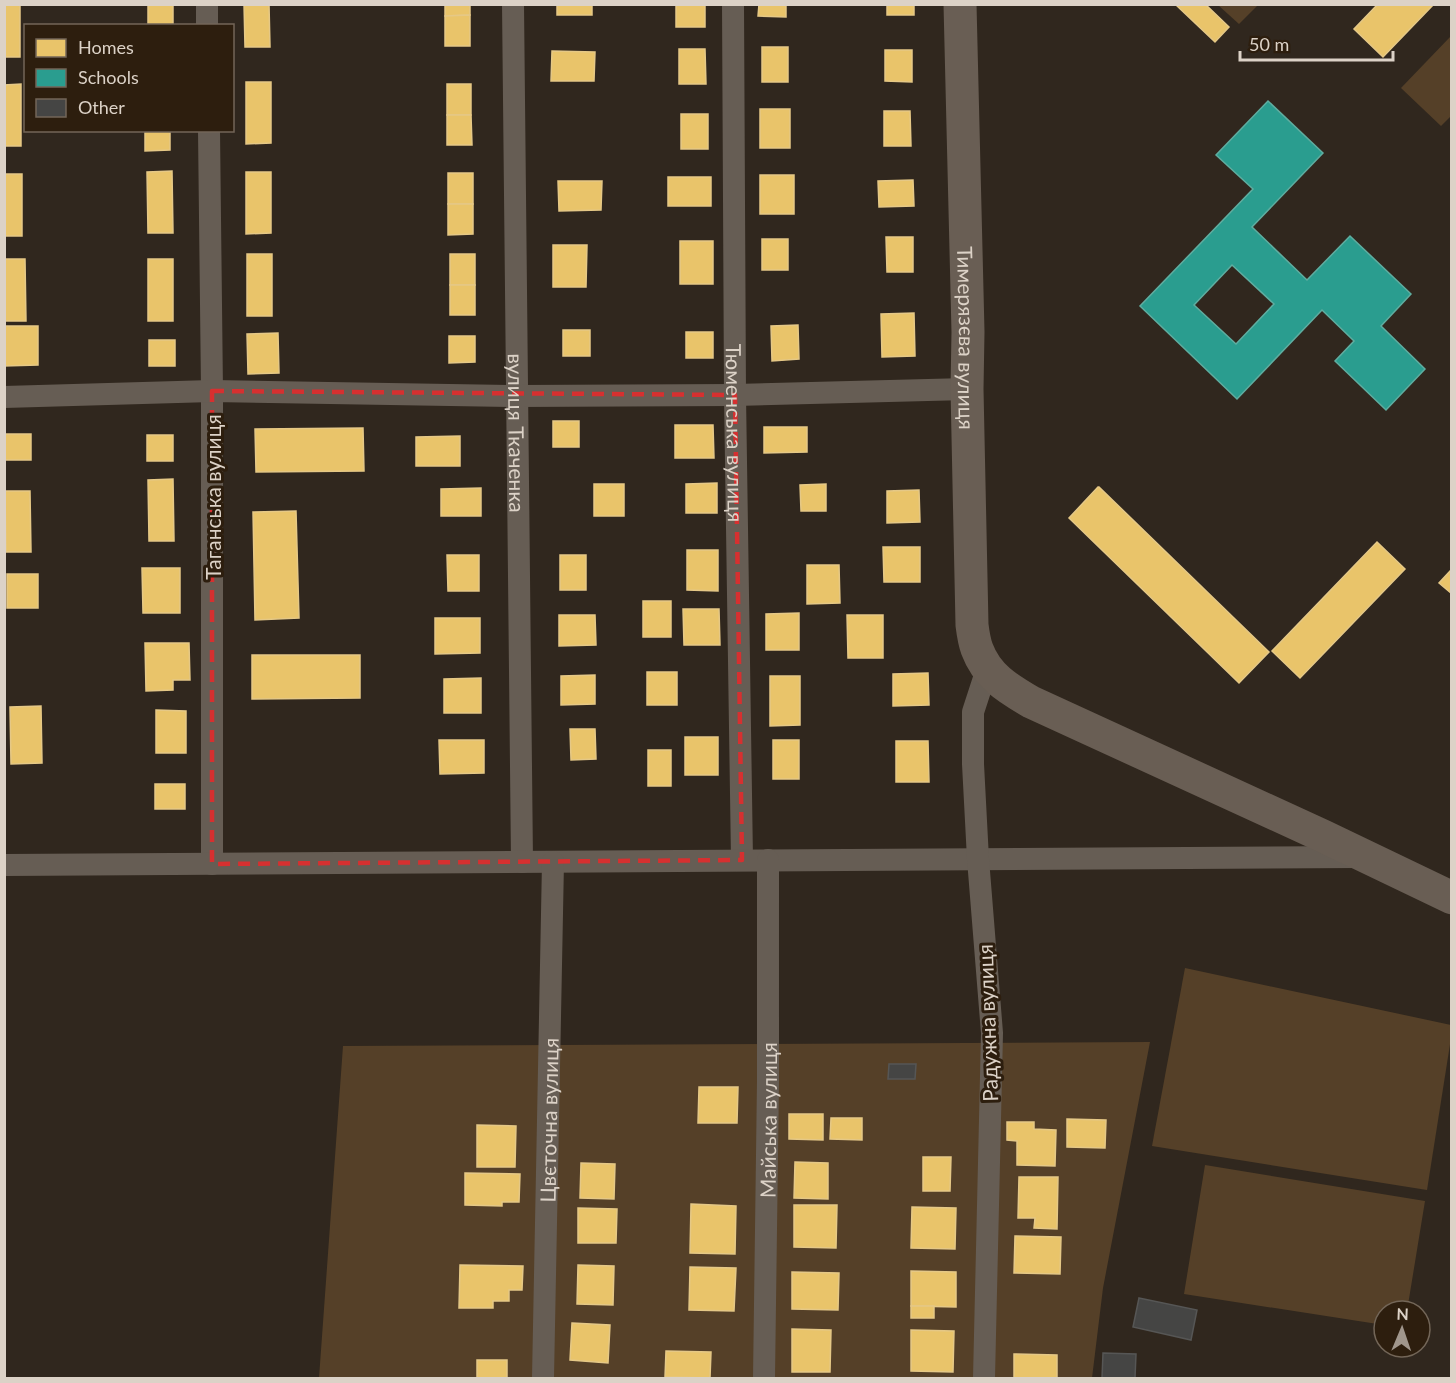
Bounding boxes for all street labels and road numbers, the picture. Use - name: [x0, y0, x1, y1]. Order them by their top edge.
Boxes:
- street label: Тимерязєва вулиця: [953, 246, 981, 430]
- street label: Тюменська вулиця: [722, 344, 749, 522]
- street label: вулиця Ткаченка: [504, 353, 531, 513]
- street label: Таганська вулиця: [200, 414, 225, 580]
- street label: Радужна вулиця: [972, 944, 1002, 1102]
- street label: Цвєточна вулиця: [534, 1037, 562, 1203]
- street label: Майська вулиця: [754, 1042, 781, 1198]

